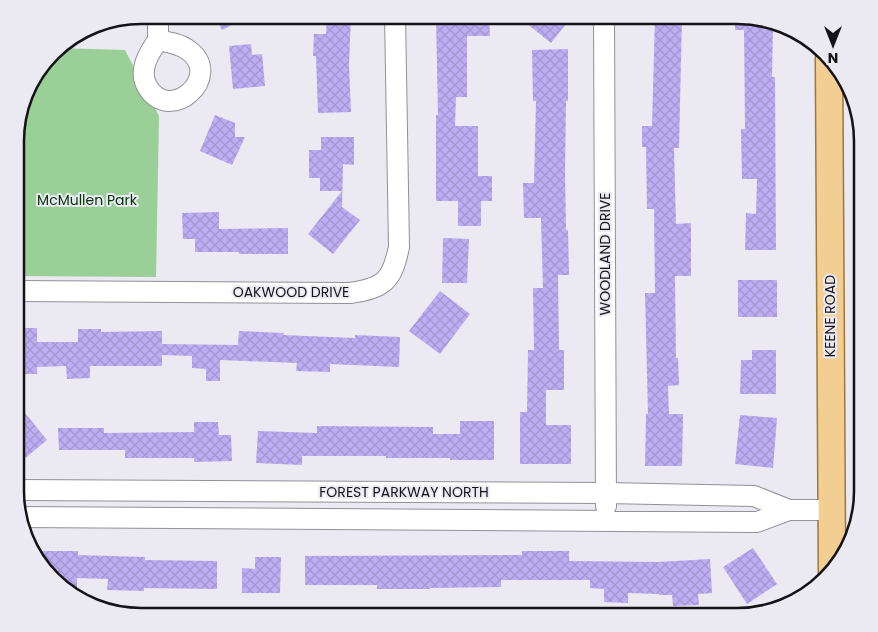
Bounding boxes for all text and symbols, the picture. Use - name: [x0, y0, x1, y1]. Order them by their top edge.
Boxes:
- north arrow: [808, 20, 858, 70]
- text: N: [828, 48, 838, 68]
- park label: McMullen Park: [37, 190, 138, 210]
- street label: WOODLAND DRIVE: [595, 192, 615, 316]
- street label: KEENE ROAD: [820, 275, 840, 357]
- street label: OAKWOOD DRIVE: [233, 282, 349, 302]
- street label: FOREST PARKWAY NORTH: [319, 482, 489, 502]

